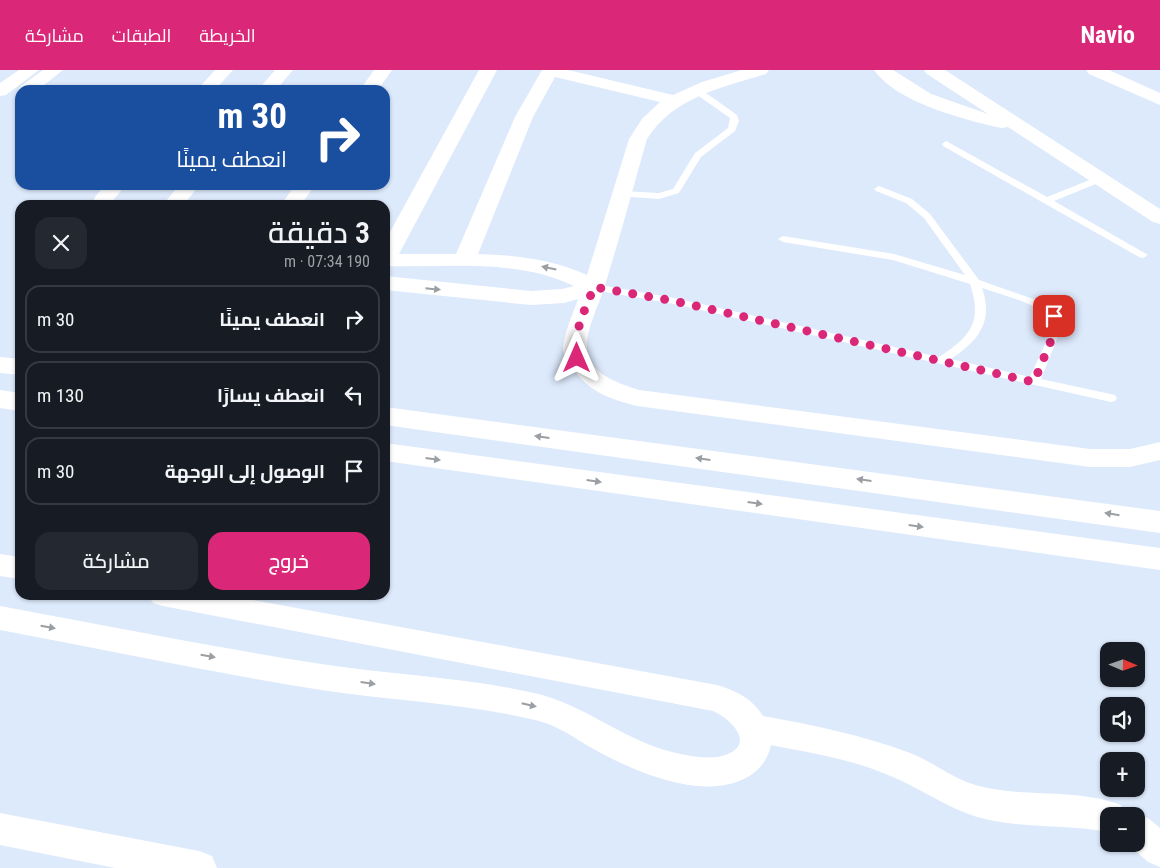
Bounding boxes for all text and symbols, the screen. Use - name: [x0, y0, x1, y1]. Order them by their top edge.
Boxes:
- text: Navio: [1080, 21, 1135, 49]
- text: مشاركة: [25, 25, 84, 46]
- text: الطبقات: [112, 25, 171, 46]
- text: الخريطة: [199, 25, 256, 46]
- text: 30 m: [218, 96, 287, 137]
- icon: right: [305, 105, 370, 170]
- text: انعطف يمينًا: [176, 147, 287, 172]
- text: 3 دقيقة: [268, 215, 370, 250]
- button: close: [35, 217, 87, 269]
- text: 190 m · 07:34: [284, 252, 370, 271]
- one-way arrow: [541, 264, 557, 272]
- one-way arrow: [426, 285, 442, 293]
- pin: [1033, 295, 1075, 337]
- icon: arrive: [1040, 302, 1068, 330]
- icon: right: [340, 305, 368, 333]
- text: 30 m: [37, 308, 74, 331]
- text: انعطف يمينًا: [219, 308, 325, 331]
- position arrow: [550, 331, 602, 383]
- icon: left: [340, 381, 368, 409]
- text: 130 m: [37, 384, 84, 407]
- text: انعطف يسارًا: [217, 384, 325, 407]
- one-way arrow: [534, 433, 550, 441]
- one-way arrow: [426, 455, 442, 463]
- one-way arrow: [695, 455, 711, 463]
- icon: arrive: [340, 457, 368, 485]
- text: 30 m: [37, 460, 74, 483]
- text: الوصول إلى الوجهة: [165, 460, 325, 483]
- one-way arrow: [856, 476, 872, 484]
- one-way arrow: [587, 477, 603, 485]
- one-way arrow: [748, 500, 764, 508]
- one-way arrow: [1104, 510, 1120, 518]
- one-way arrow: [909, 522, 925, 530]
- button: مشاركة: [35, 532, 198, 590]
- button: خروج: [208, 532, 370, 590]
- one-way arrow: [40, 623, 56, 631]
- north arrow: [1100, 642, 1145, 688]
- map controls: [1100, 642, 1145, 852]
- one-way arrow: [200, 652, 215, 660]
- one-way arrow: [360, 679, 376, 687]
- button: sound: [1100, 697, 1145, 742]
- one-way arrow: [521, 701, 537, 709]
- button: +: [1100, 752, 1145, 797]
- button: −: [1100, 807, 1145, 852]

